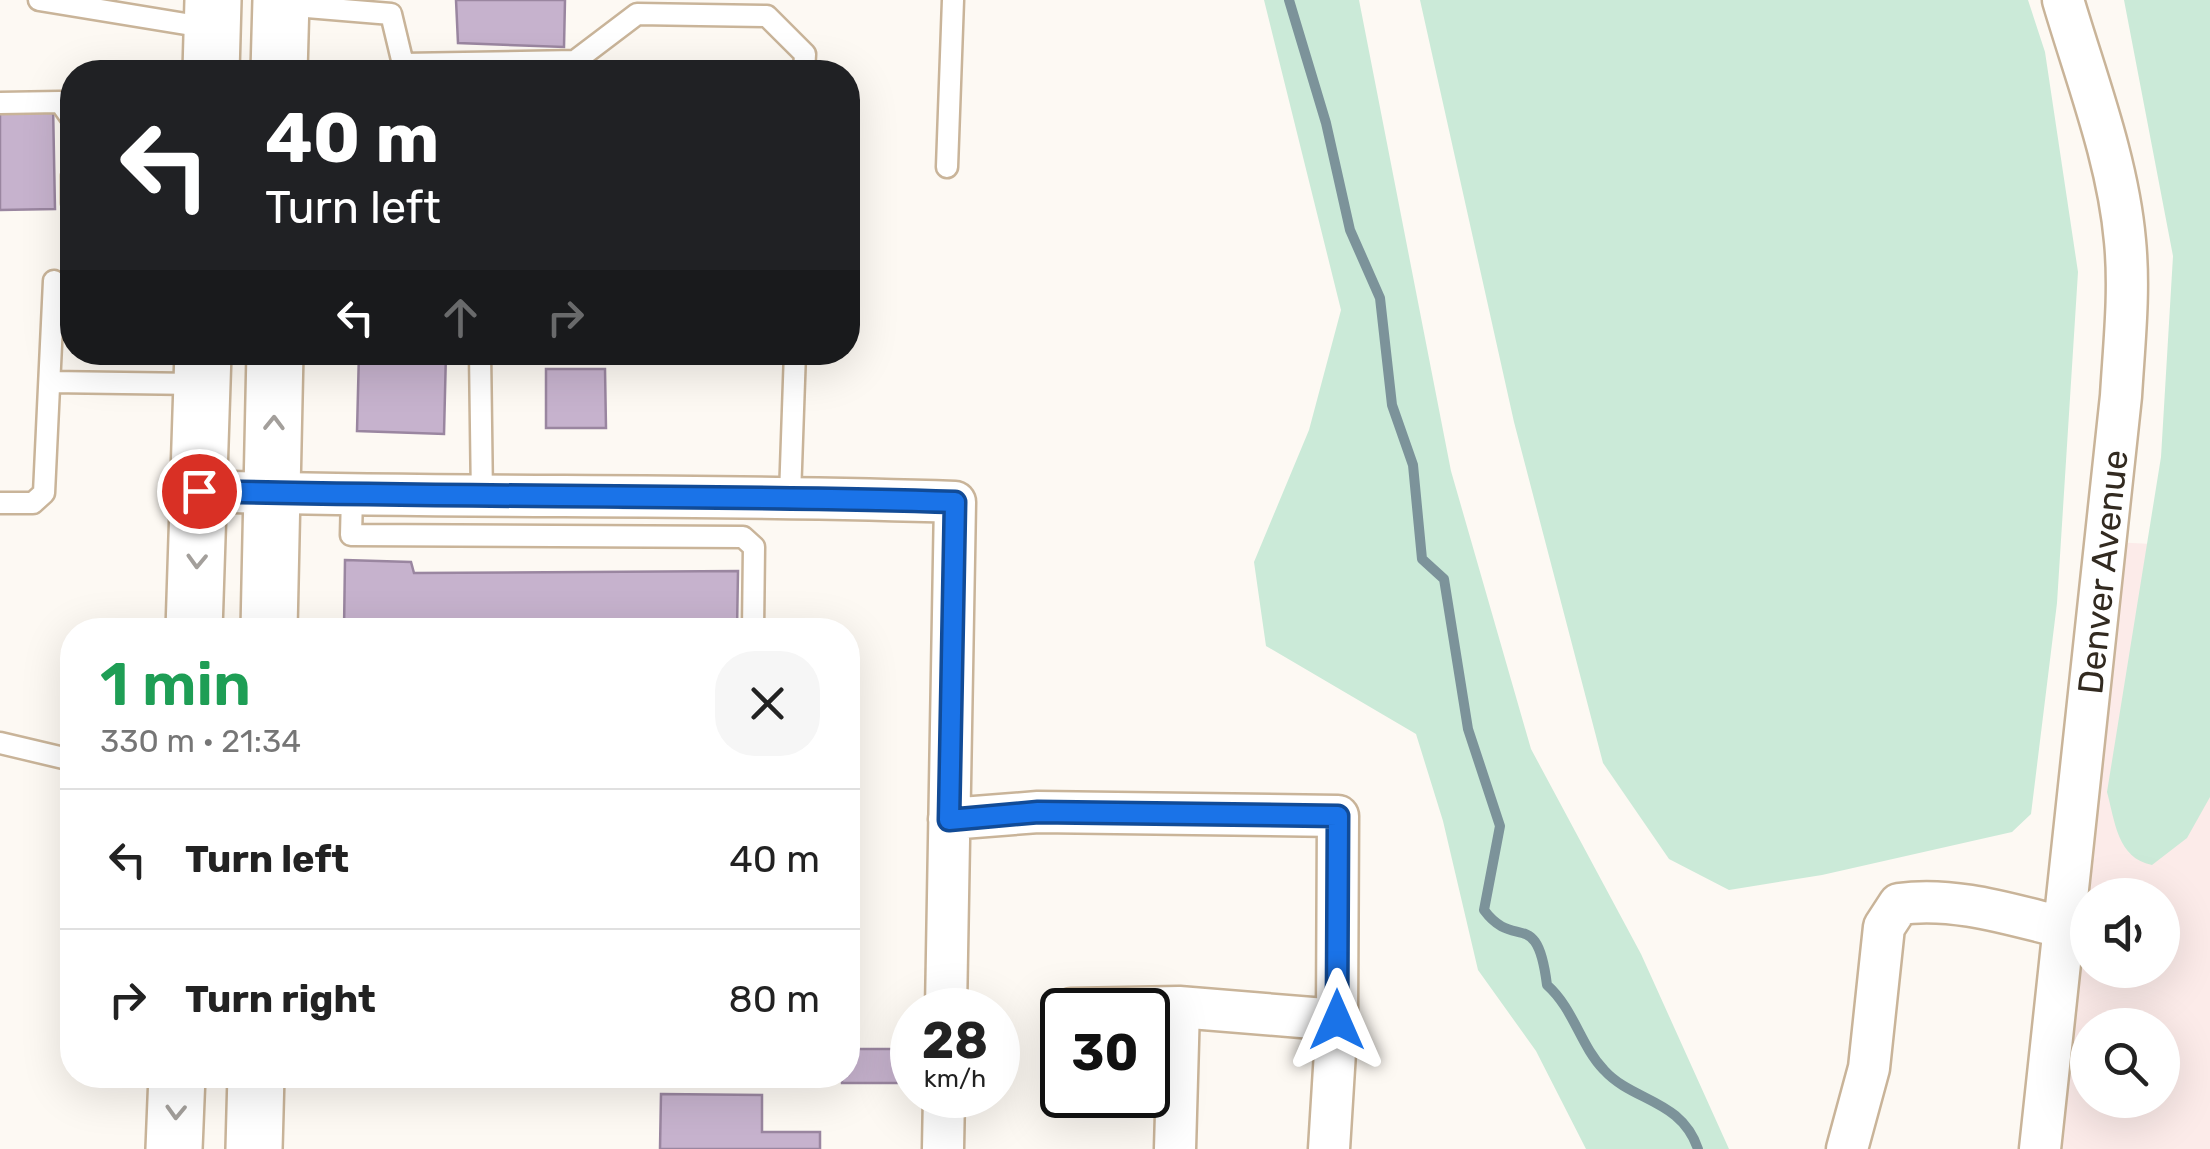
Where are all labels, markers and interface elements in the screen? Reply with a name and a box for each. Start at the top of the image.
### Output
text: 40 m [265,97,439,180]
icon: left [100,100,230,230]
text: Turn left [265,181,441,234]
icon: left [328,290,383,345]
icon: ahead [433,290,488,345]
icon: right [538,290,593,345]
one-way arrow [263,415,285,430]
street label: Denver Avenue [2069,448,2137,696]
pin [157,449,242,534]
icon: arrive [172,464,227,519]
one-way arrow [186,553,207,569]
text: 1 min [100,649,251,720]
button: close [715,651,820,756]
text: 330 m · 21:34 [100,722,301,760]
icon: left [100,832,155,887]
text: Turn left [185,836,349,882]
text: 40 m [729,836,820,882]
map controls [2070,878,2180,1118]
button: sound [2070,878,2180,988]
position arrow [1285,968,1389,1072]
icon: right [100,972,155,1027]
text: Turn right [185,976,376,1022]
text: 80 m [729,976,820,1022]
speed limit sign: 30 [1040,988,1170,1118]
button: search [2070,1008,2180,1118]
text: 28 [922,1011,988,1071]
text: km/h [924,1064,986,1093]
one-way arrow [165,1105,186,1120]

